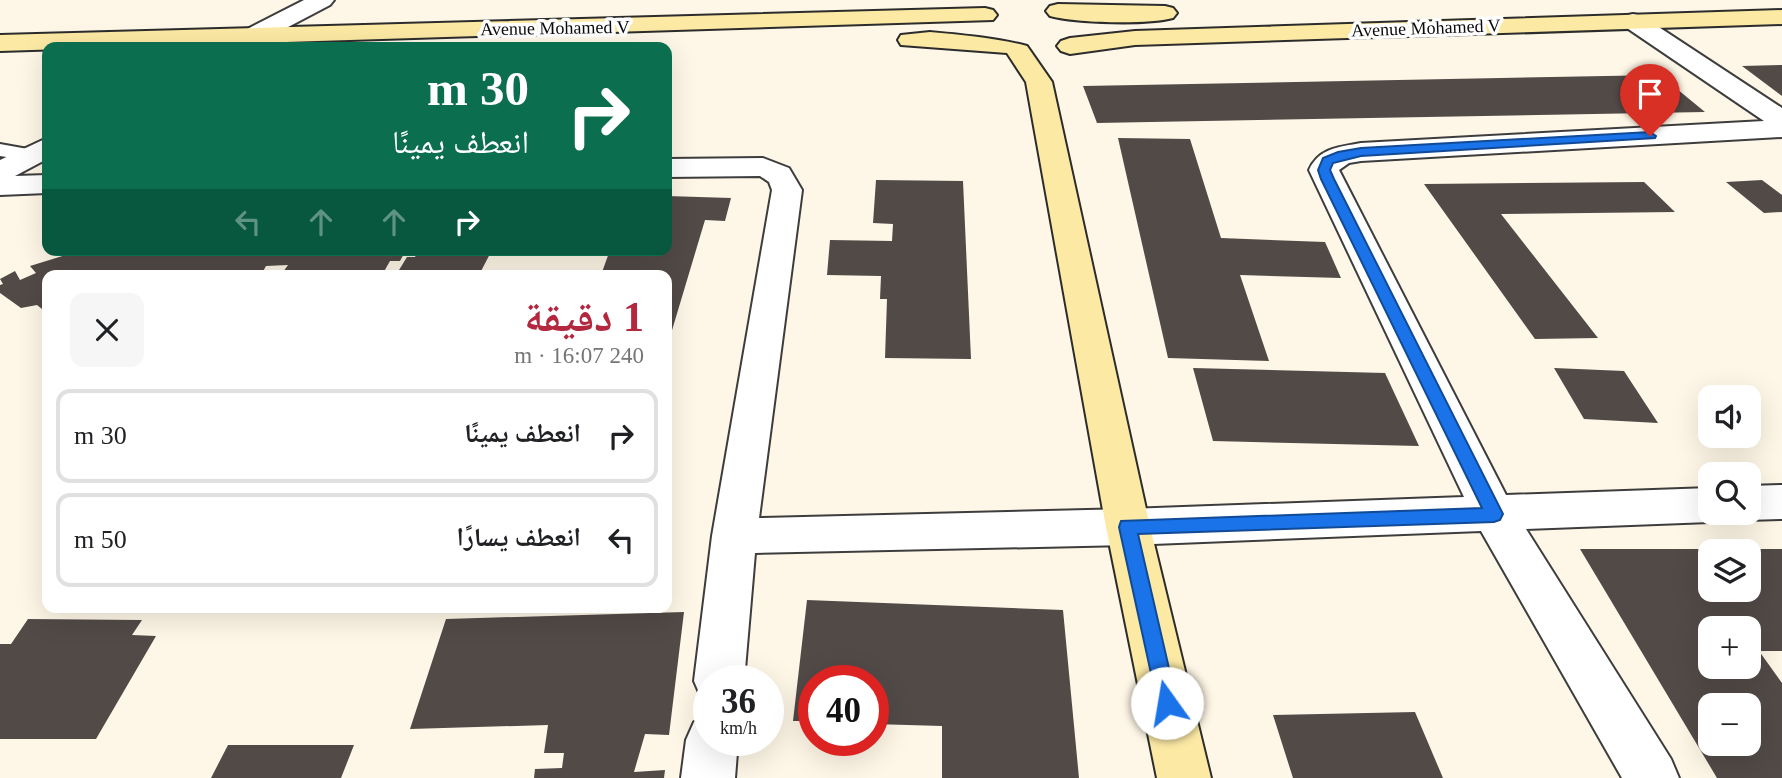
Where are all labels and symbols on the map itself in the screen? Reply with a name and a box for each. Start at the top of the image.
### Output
street label: Avenue Mohamed V [1351,15,1501,41]
street label: Avenue Mohamed V [480,17,630,39]
pin [1620,64,1680,136]
speed limit sign: 40 [798,665,889,756]
position arrow [1130,666,1204,740]

